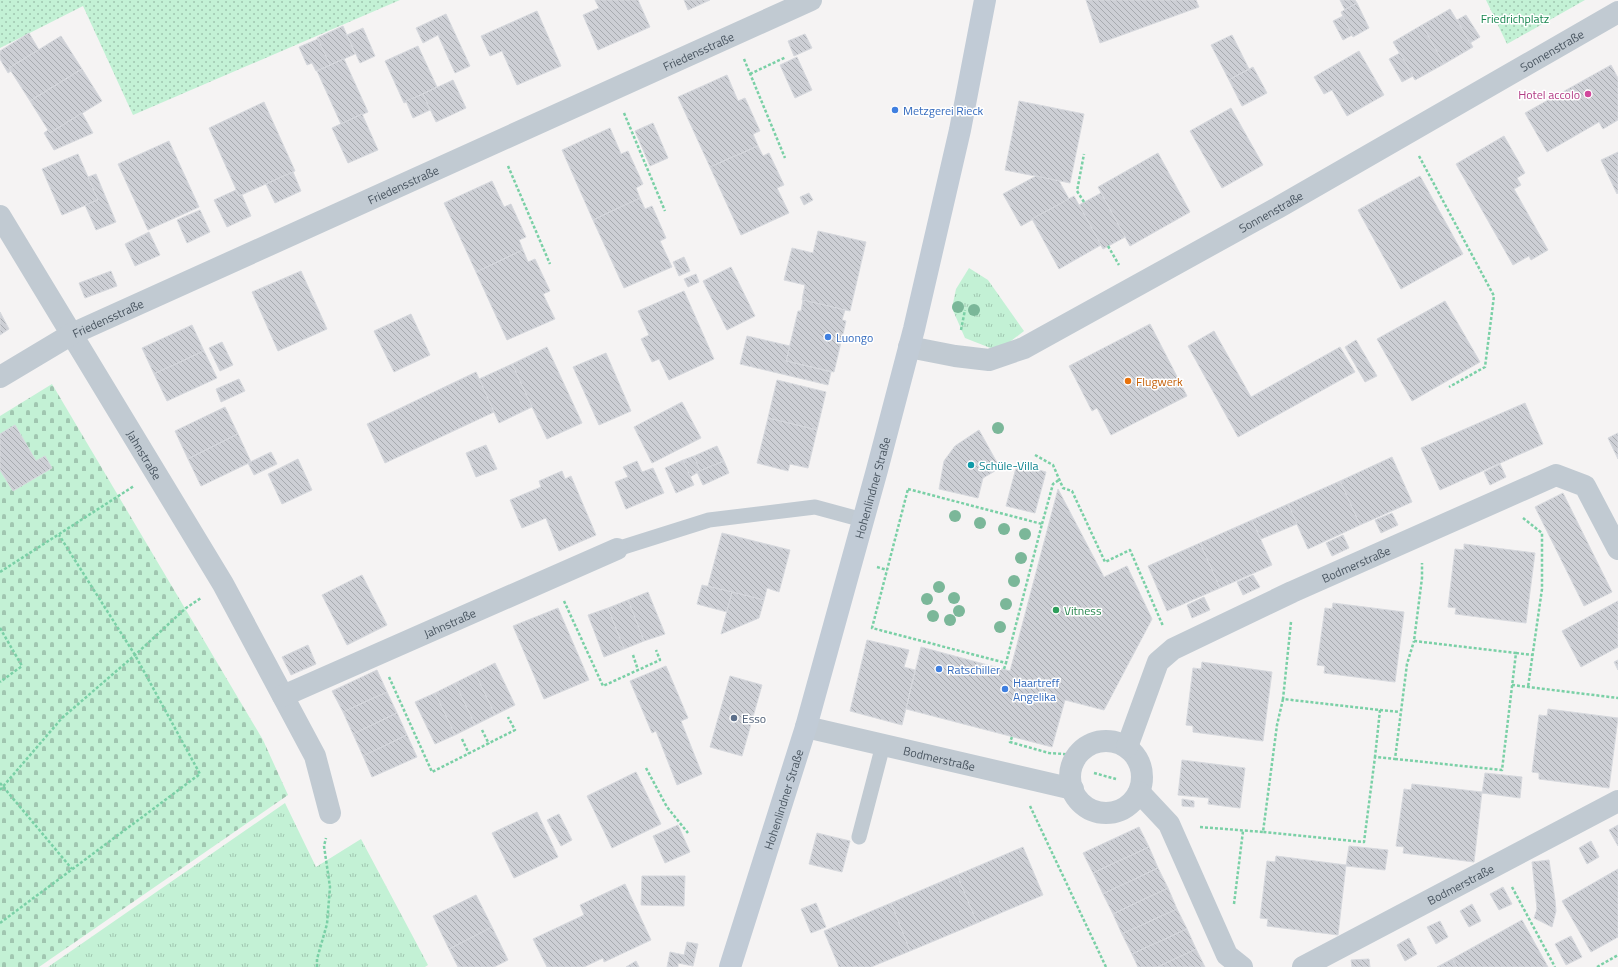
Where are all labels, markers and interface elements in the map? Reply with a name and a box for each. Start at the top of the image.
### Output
park label: Friedrichplatz [1481,9,1549,28]
street label: Sonnenstraße [1516,24,1587,76]
street label: Friedensstraße [659,27,737,75]
place label: Hotel accolo [1518,85,1580,104]
marker: Hotel accolo [1583,89,1593,99]
place label: Metzgerei Rieck [903,101,984,120]
marker: Metzgerei Rieck [890,105,900,115]
street label: Friedensstraße [364,160,442,209]
street label: Sonnenstraße [1235,186,1306,237]
street label: Friedensstraße [69,294,146,342]
place label: Luongo [836,328,873,347]
marker: Luongo [823,332,833,342]
place label: Flugwerk [1136,372,1183,391]
marker: Flugwerk [1123,376,1133,386]
street label: Jahnstraße [122,426,167,483]
street label: Hohenlindner Straße [849,435,895,541]
place label: Schüle-Villa [979,456,1038,475]
marker: Schüle-Villa [966,460,976,470]
street label: Bodmerstraße [1318,540,1393,587]
place label: Vitness [1064,601,1102,620]
street label: Jahnstraße [420,603,479,643]
marker: Vitness [1051,605,1061,615]
place label: Ratschiller [947,660,1000,679]
marker: Ratschiller [934,664,944,674]
place label: Haartreff Angelika [1013,673,1060,706]
marker: Haartreff Angelika [1000,684,1010,694]
place label: Esso [742,709,766,728]
marker: Esso [729,713,739,723]
street label: Bodmerstraße [902,740,977,776]
street label: Hohenlindner Straße [758,746,808,852]
street label: Bodmerstraße [1424,859,1497,910]

